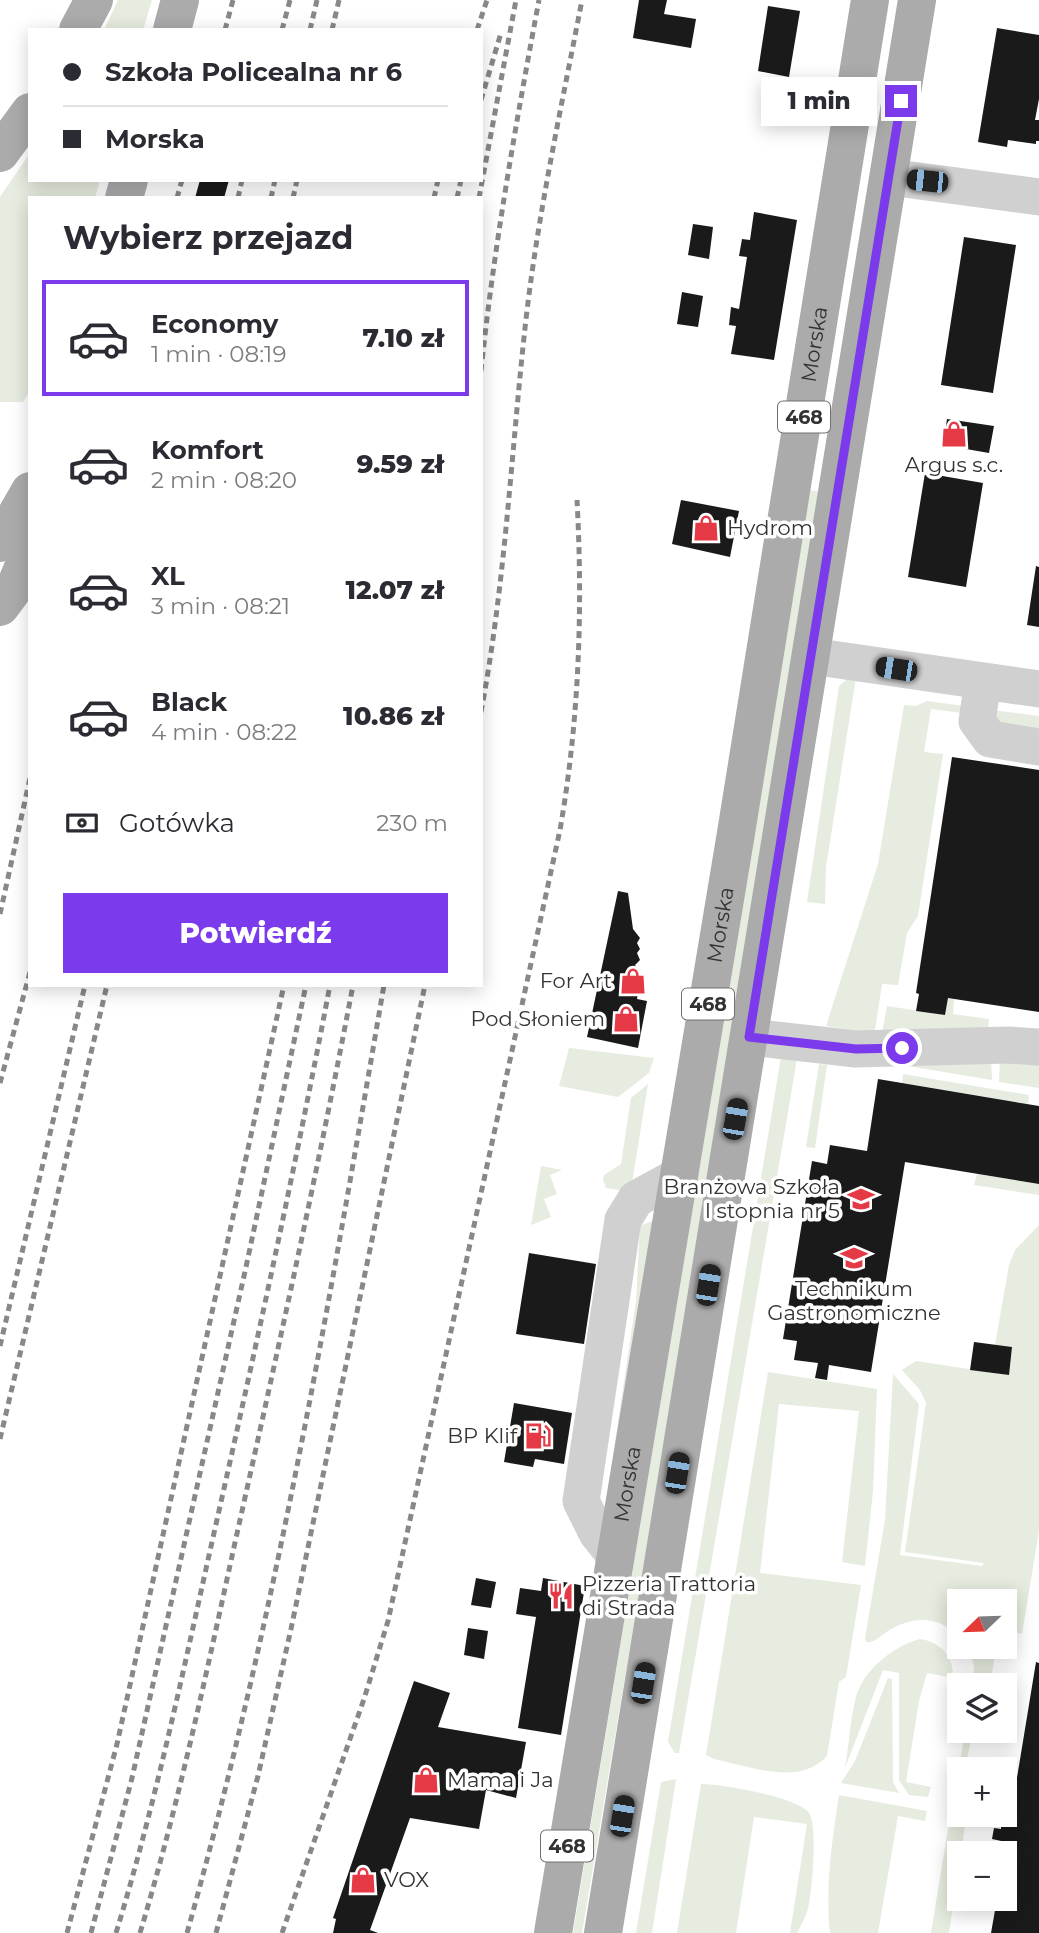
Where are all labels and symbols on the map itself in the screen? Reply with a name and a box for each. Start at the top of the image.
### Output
callout: 1 min [761,76,876,126]
route end [885,85,917,117]
car [906,168,949,194]
street label: Morska [796,305,833,384]
road number: 468 [778,402,830,432]
shop icon: Argus s.c. [939,419,969,449]
place label: Argus s.c. [905,452,1003,477]
shop icon: Hydrom [691,513,721,543]
place label: Hydrom [727,515,813,540]
car [874,655,919,683]
street label: Morska [702,885,739,965]
shop icon: For Art [618,966,648,996]
place label: For Art [540,968,612,993]
road number: 468 [682,988,734,1020]
shop icon: Pod Słoniem [611,1004,641,1034]
place label: Pod Słoniem [471,1006,605,1031]
route start [886,1032,918,1064]
car [722,1096,749,1142]
place label: Branżowa Szkoła I stopnia nr 5 [664,1174,840,1223]
school or university icon: Branżowa Szkoła I stopnia nr 5 [846,1184,876,1214]
school or university icon: Technikum Gastronomiczne [839,1243,869,1273]
car [695,1263,722,1307]
place label: Technikum Gastronomiczne [767,1276,941,1325]
fuel station icon: BP Klif [523,1421,553,1451]
place label: BP Klif [447,1423,518,1448]
street label: Morska [609,1444,646,1524]
car [664,1451,691,1495]
place label: Pizzeria Trattoria di Strada [582,1571,756,1620]
restaurant icon: Pizzeria Trattoria di Strada [546,1581,576,1611]
north arrow [947,1589,1017,1659]
car [630,1661,657,1705]
shop icon: Mama i Ja [411,1765,441,1795]
place label: Mama i Ja [447,1767,554,1792]
car [609,1794,636,1838]
road number: 468 [541,1830,593,1862]
shop icon: VOX [348,1865,378,1895]
place label: VOX [384,1867,429,1892]

